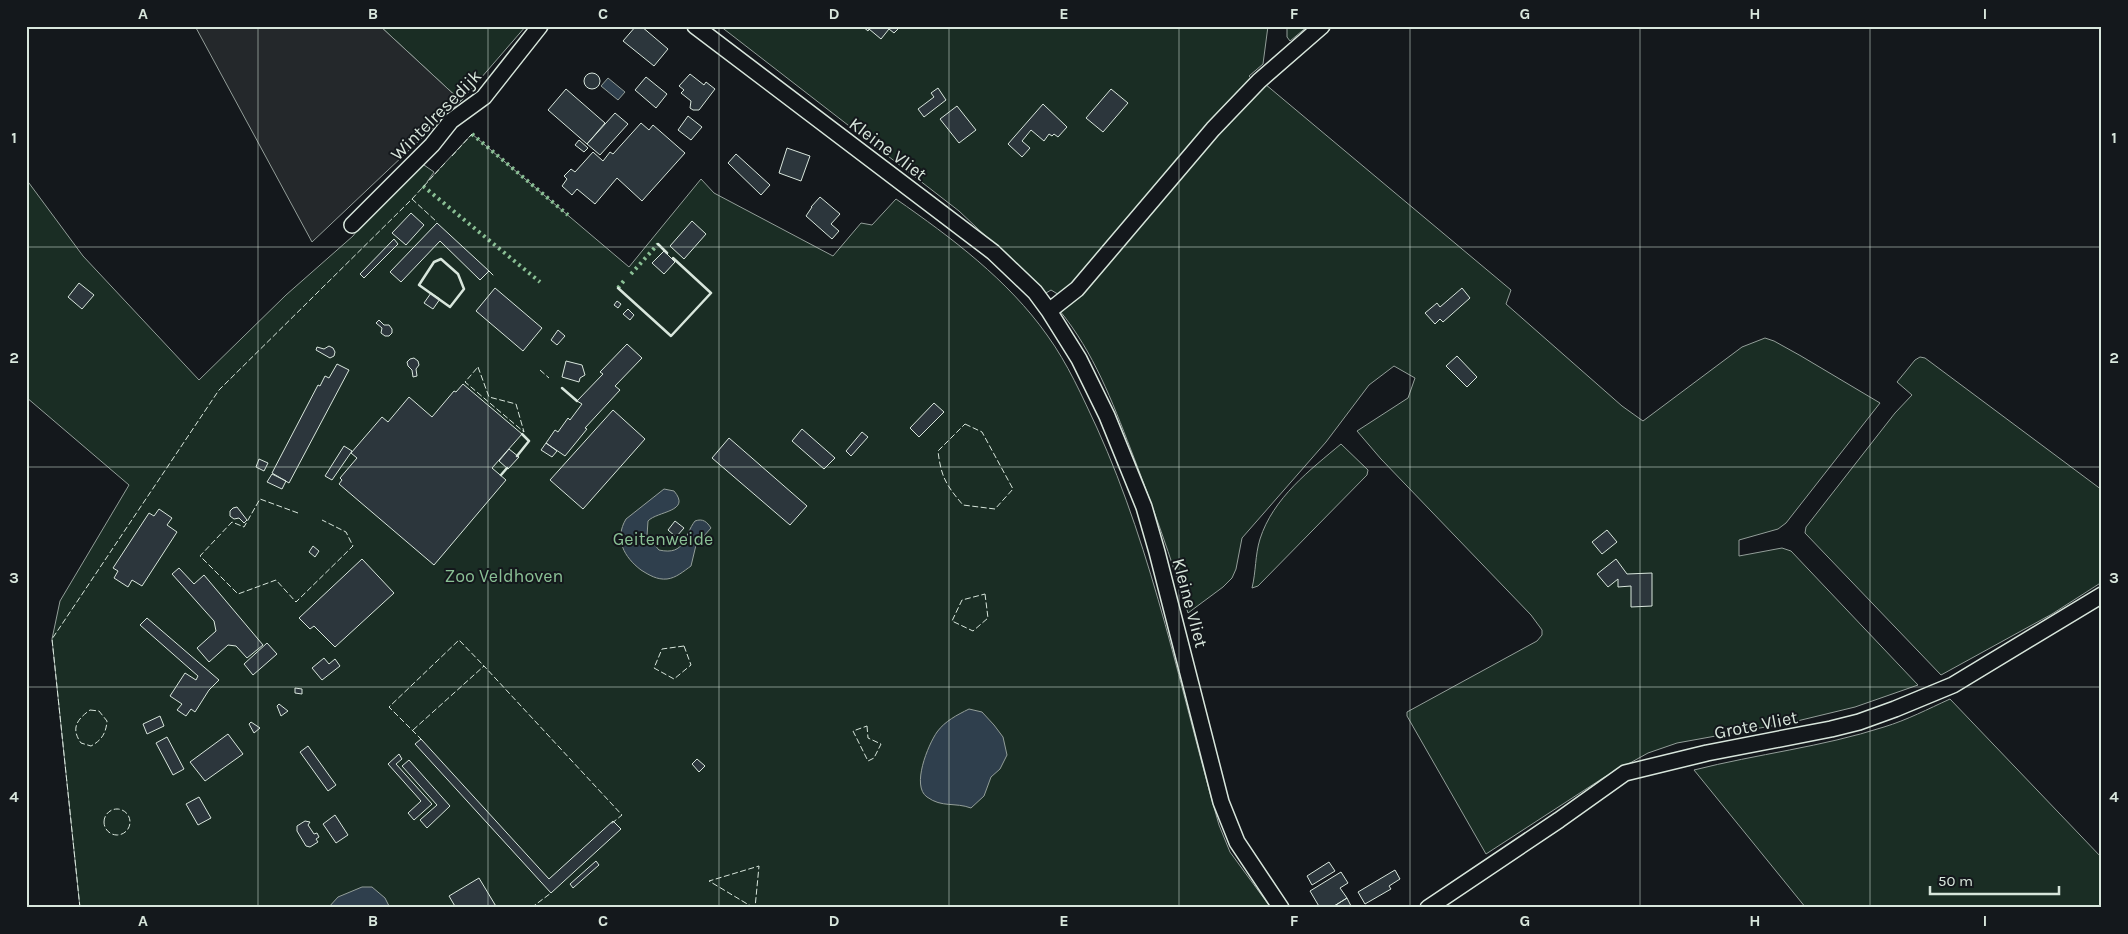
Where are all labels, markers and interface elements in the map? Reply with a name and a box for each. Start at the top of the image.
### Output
text: A [138,4,148,23]
text: B [368,4,378,23]
text: C [598,4,608,23]
text: D [829,4,840,23]
text: E [1059,4,1069,23]
text: F [1290,4,1299,23]
text: G [1520,4,1530,23]
text: H [1749,4,1761,23]
text: I [1983,4,1987,23]
street label: Wintelresedijk [386,65,486,165]
street label: Kleine Vliet [845,113,931,185]
text: 1 [11,128,17,147]
text: 1 [2111,128,2117,147]
text: 2 [9,348,19,367]
text: 2 [2109,348,2119,367]
park label: Geitenweide [613,528,713,550]
street label: Kleine Vliet [1168,556,1213,650]
park label: Zoo Veldhoven [445,565,563,587]
text: 3 [9,568,19,587]
text: 3 [2109,568,2119,587]
street label: Grote Vliet [1712,706,1800,744]
text: 4 [9,787,19,806]
text: 4 [2109,787,2119,806]
scale bar [1930,864,2059,896]
text: 50 m [1938,872,1973,890]
text: A [138,911,148,930]
text: B [368,911,378,930]
text: C [598,911,608,930]
text: D [829,911,840,930]
text: E [1059,911,1069,930]
text: F [1290,911,1299,930]
text: G [1520,911,1530,930]
text: H [1749,911,1761,930]
text: I [1983,911,1987,930]

